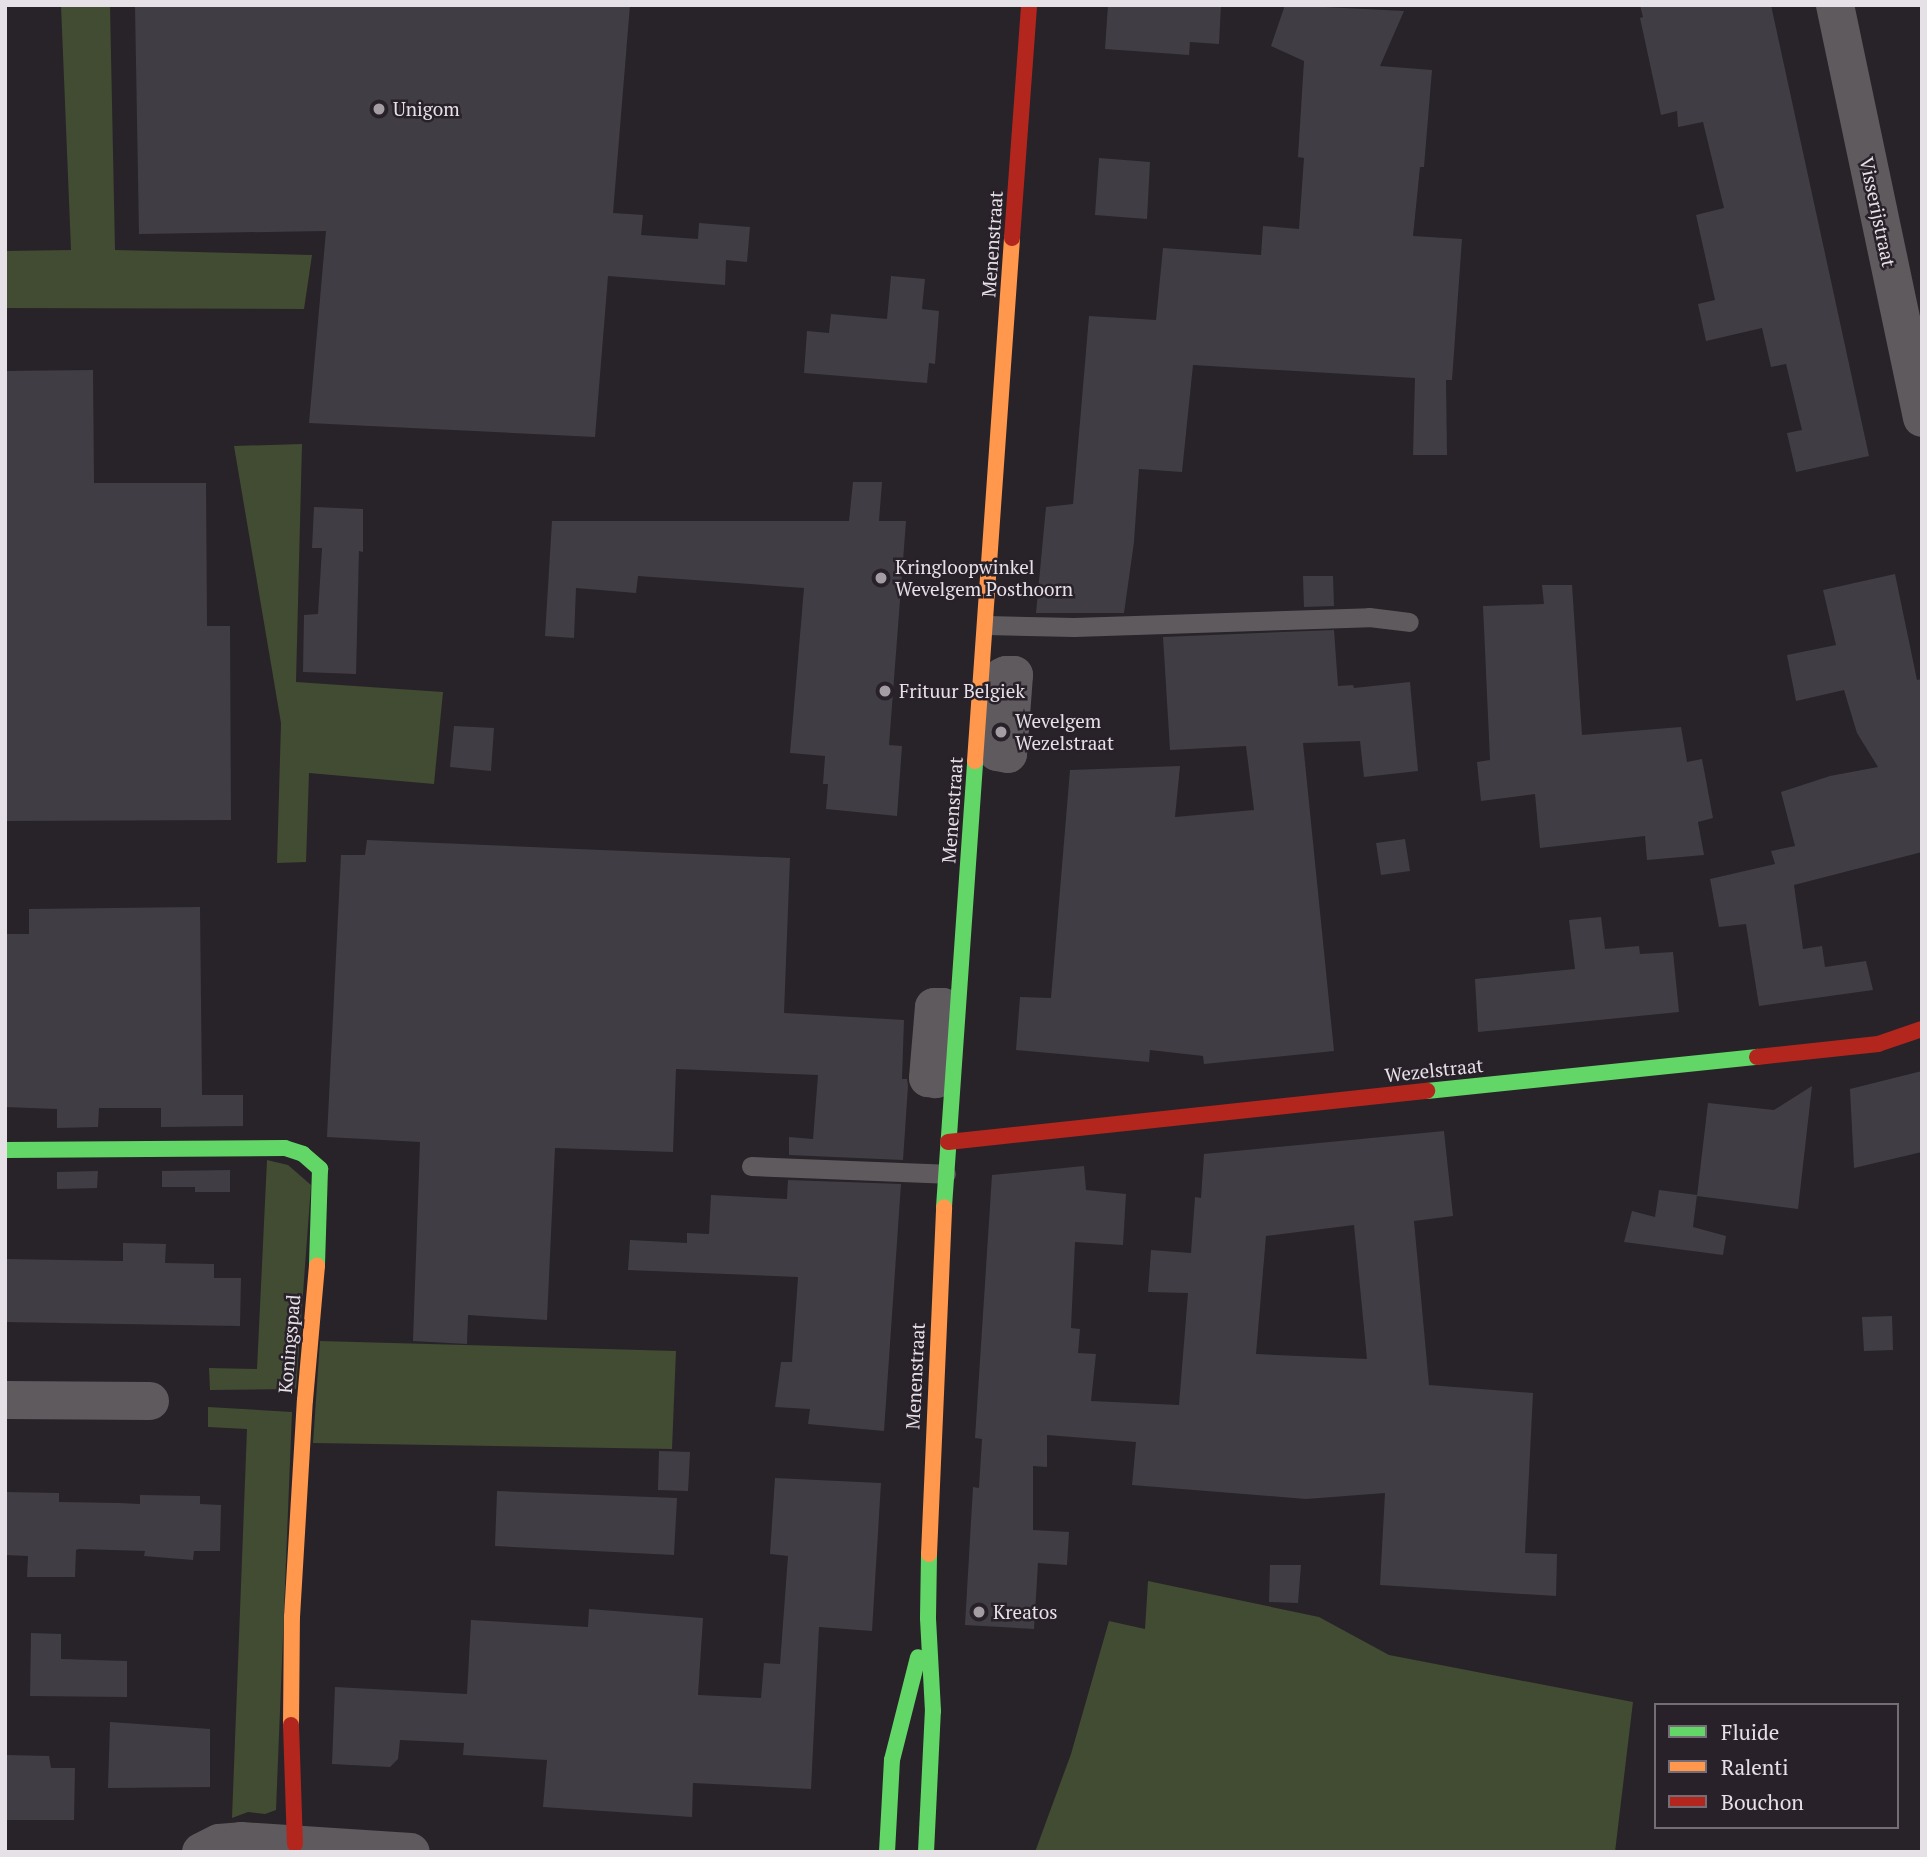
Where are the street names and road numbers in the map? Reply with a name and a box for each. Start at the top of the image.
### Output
street label: Visserijstraat [1855,155,1901,269]
street label: Menenstraat [977,190,1007,298]
street label: Menenstraat [937,756,967,864]
street label: Wezelstraat [1384,1053,1484,1087]
street label: Koningspad [273,1294,305,1394]
street label: Menenstraat [901,1322,929,1430]

